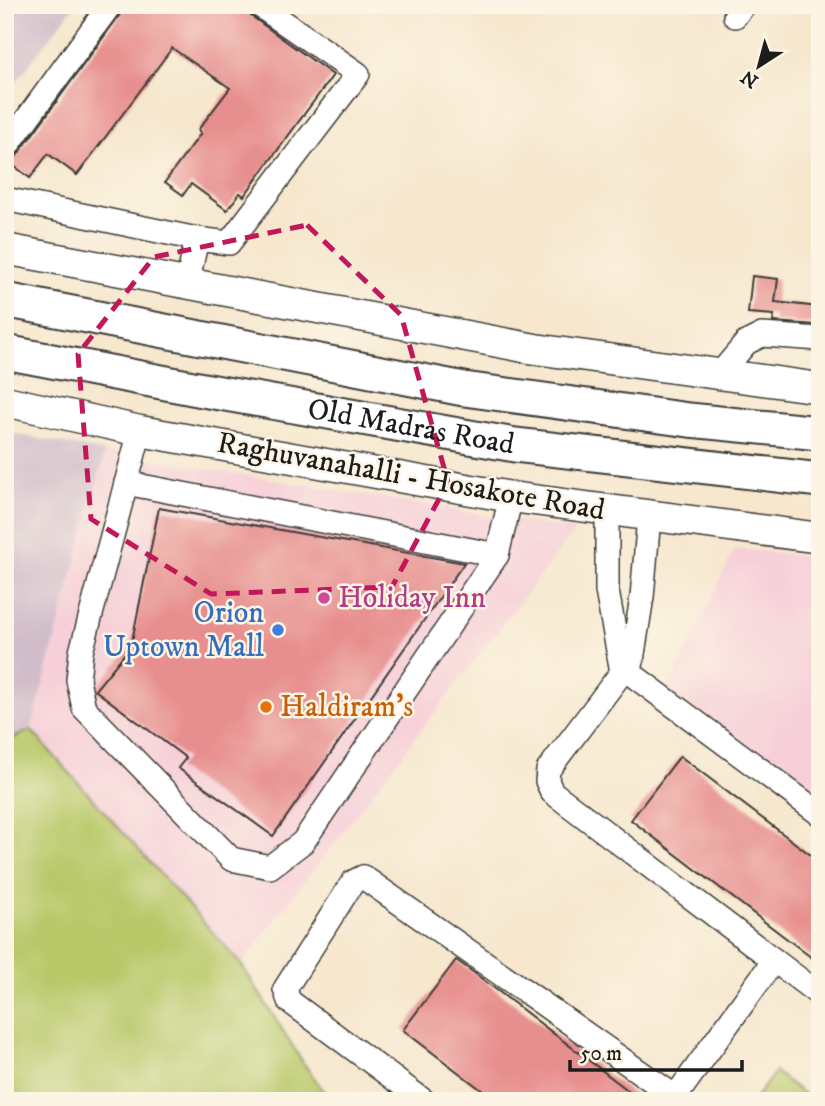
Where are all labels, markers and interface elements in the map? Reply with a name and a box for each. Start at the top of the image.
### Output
north arrow [724,32,794,102]
text: N [736,64,763,92]
street label: Old Madras Road [305,390,517,463]
street label: Raghuvanahalli - Hosakote Road [214,425,608,529]
place label: Holiday Inn [338,580,486,617]
marker: Holiday Inn [316,590,332,606]
place label: Orion Uptown Mall [103,595,264,666]
marker: Orion Uptown Mall [270,622,286,638]
place label: Haldiram's [280,689,413,726]
marker: Haldiram's [258,699,274,715]
scale bar [570,1029,741,1073]
text: 50 m [580,1041,622,1067]

